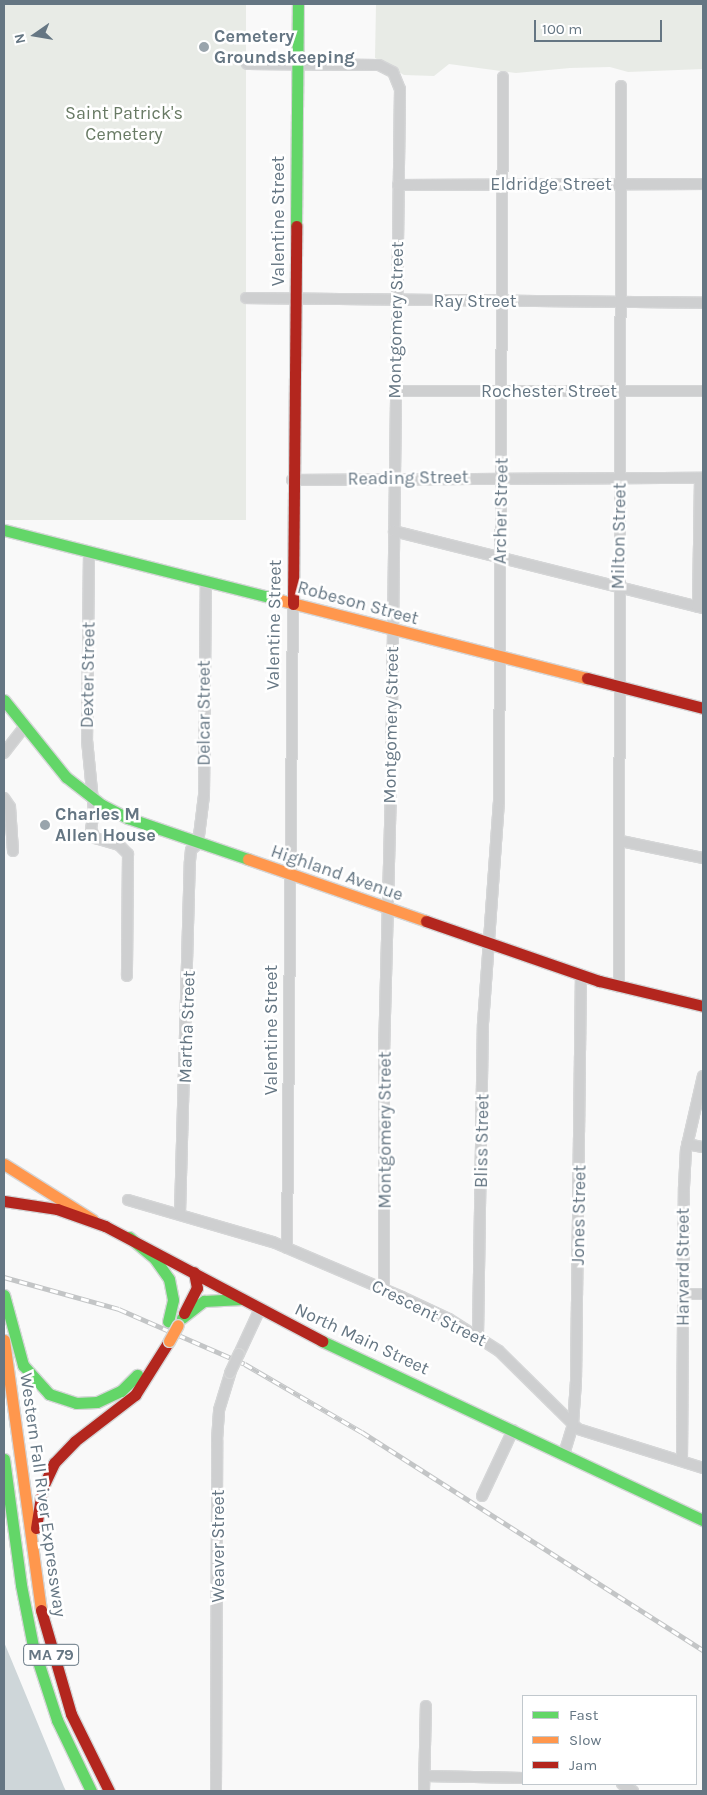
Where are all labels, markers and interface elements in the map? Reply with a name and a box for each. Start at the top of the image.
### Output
north arrow [10,10,60,60]
scale bar [537,10,664,42]
text: 100 m [542,20,582,38]
place label: Cemetery Groundskeeping [214,26,355,68]
text: N [10,32,29,45]
marker: Cemetery Groundskeeping [198,41,210,53]
park label: Saint Patrick's Cemetery [65,103,183,146]
street label: Valentine Street [267,156,289,286]
street label: Eldridge Street [490,173,612,195]
street label: Montgomery Street [384,241,408,399]
street label: Ray Street [434,290,516,312]
street label: Rochester Street [481,380,617,402]
street label: Archer Street [489,458,513,564]
street label: Reading Street [347,466,469,490]
street label: Milton Street [607,482,631,590]
street label: Valentine Street [262,560,286,690]
street label: Robeson Street [295,576,421,630]
street label: Dexter Street [76,622,100,728]
street label: Montgomery Street [379,646,403,804]
street label: Delcar Street [193,660,215,766]
place label: Charles M Allen House [55,804,156,846]
marker: Charles M Allen House [39,819,51,831]
street label: Highland Avenue [268,840,406,906]
street label: Valentine Street [260,965,282,1095]
street label: Martha Street [174,970,200,1084]
street label: Montgomery Street [374,1051,396,1209]
street label: Bliss Street [470,1094,494,1188]
street label: Jones Street [567,1165,591,1265]
street label: Harvard Street [672,1208,694,1326]
street label: Crescent Street [368,1275,490,1351]
street label: North Main Street [291,1298,433,1380]
street label: Western Fall River Expressway [15,1371,71,1619]
street label: Weaver Street [207,1489,229,1603]
road number: MA 79 [22,1642,80,1668]
legend [522,1695,697,1785]
text: Fast [569,1706,598,1724]
text: Slow [569,1731,601,1749]
text: Jam [569,1756,597,1774]

